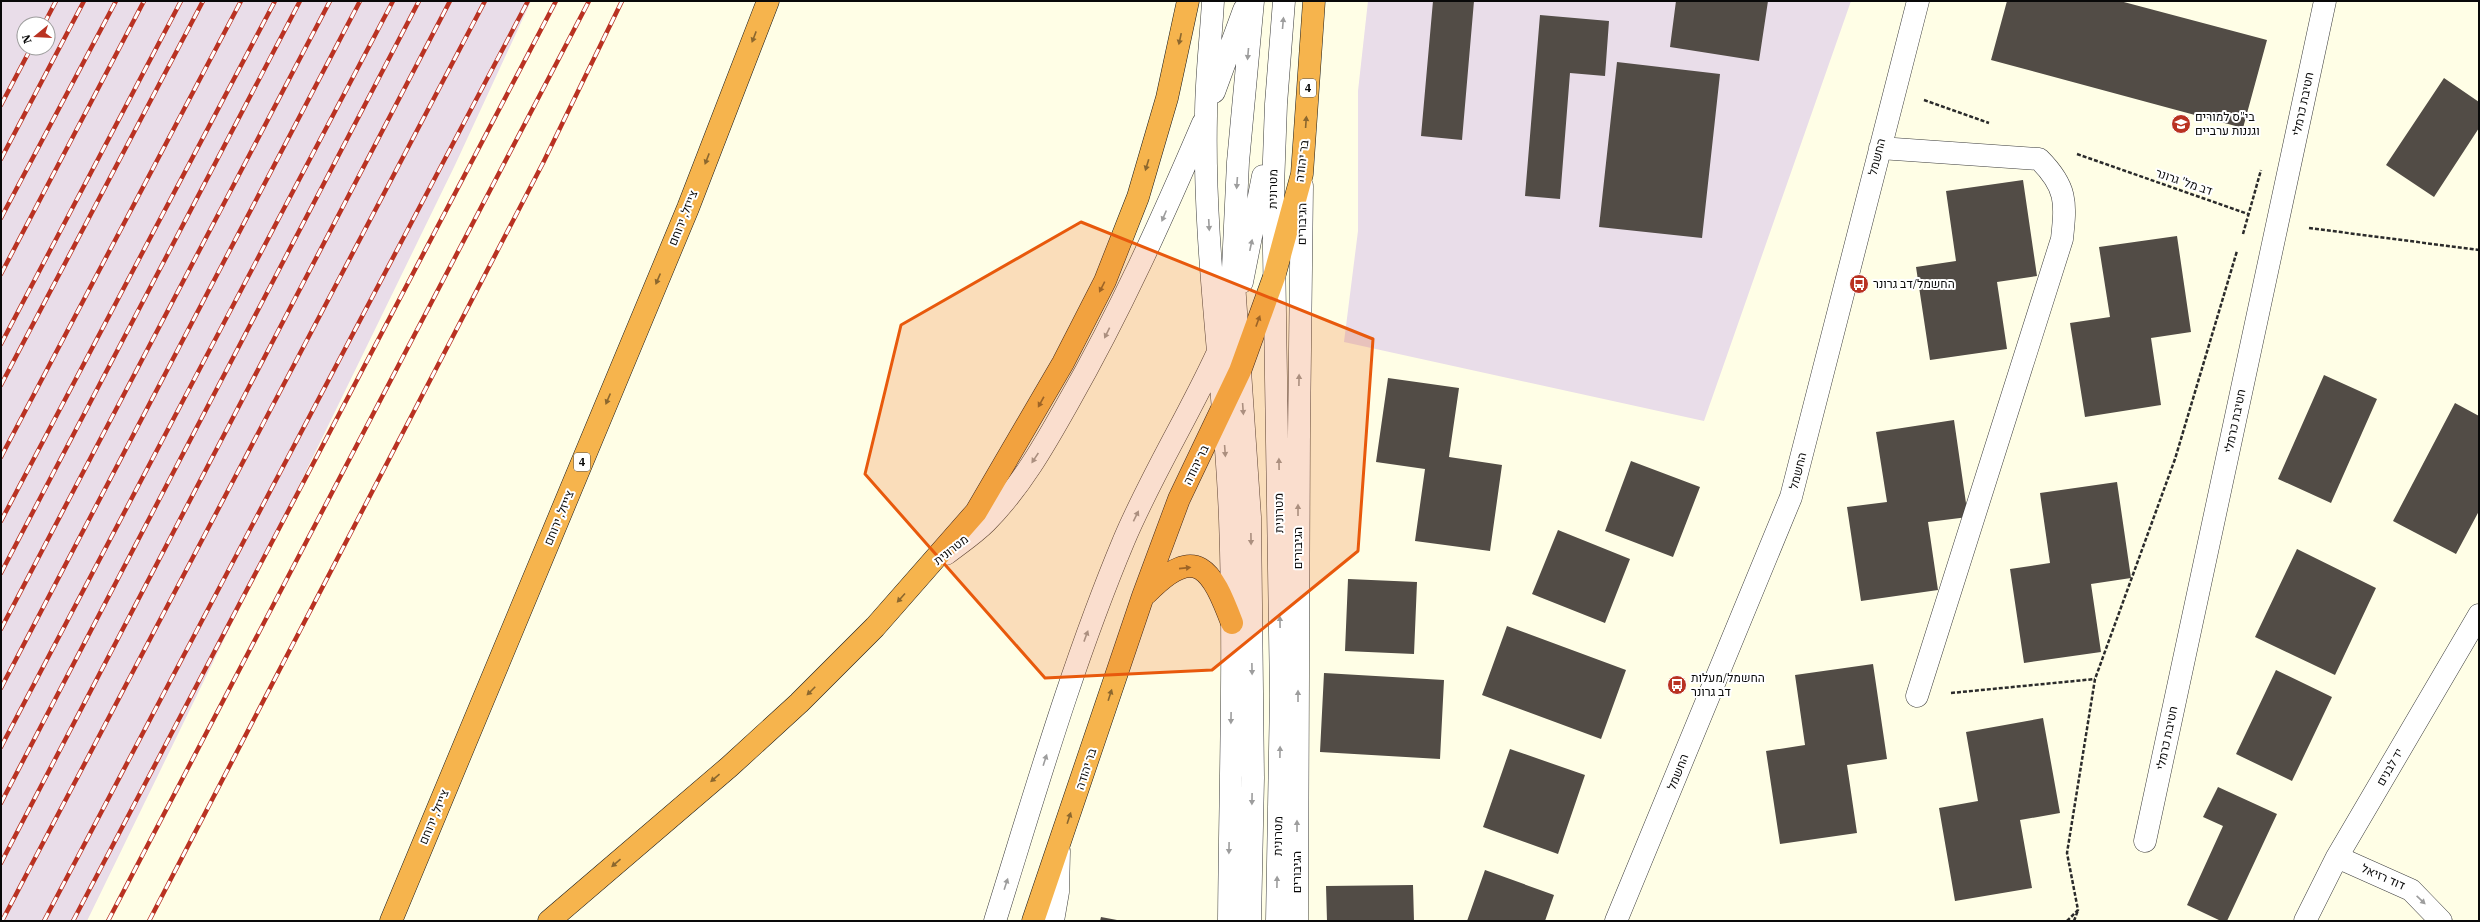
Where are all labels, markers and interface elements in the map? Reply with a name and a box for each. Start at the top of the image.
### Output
north arrow [16,16,56,56]
one-way arrow [1279,17,1286,29]
one-way arrow [750,32,756,44]
text: N [18,33,34,45]
one-way arrow [1176,33,1182,45]
one-way arrow [1244,48,1251,60]
street label: חטיבת כרמלי [2288,71,2317,137]
road number: 4 [1300,79,1316,97]
place label: בי"ס למורים וגננות ערביים [2195,109,2260,138]
school or university icon: בי"ס למורים וגננות ערביים [2170,113,2192,135]
one-way arrow [1302,116,1309,128]
street label: החשמל [1865,137,1888,177]
street label: בר יהודה [1291,138,1312,183]
one-way arrow [703,153,709,165]
one-way arrow [1144,159,1150,171]
street label: דב מל' גרונר [2154,165,2215,198]
street label: מטרונית [1265,169,1280,209]
one-way arrow [1234,177,1241,189]
street label: צייזל, ירוחם [665,188,701,248]
street label: הגיבורים [1294,203,1309,245]
one-way arrow [1160,211,1166,223]
one-way arrow [1206,219,1213,231]
one-way arrow [1248,239,1254,251]
bus stop icon: החשמל/דב גרונר [1848,273,1870,295]
one-way arrow [655,274,661,285]
place label: החשמל/דב גרונר [1873,276,1955,291]
one-way arrow [1099,281,1105,293]
one-way arrow [1256,314,1262,326]
one-way arrow [1104,328,1110,339]
one-way arrow [1296,373,1302,386]
street label: חטיבת כרמלי [2220,388,2249,454]
one-way arrow [605,394,611,405]
one-way arrow [1038,396,1045,407]
one-way arrow [1240,403,1247,415]
street label: בר יהודה [1179,442,1212,487]
one-way arrow [1221,445,1228,458]
street label: החשמל [1786,451,1809,491]
road number: 4 [574,453,590,471]
one-way arrow [1031,453,1039,463]
one-way arrow [1275,458,1282,470]
street label: צייזל, ירוחם [540,488,577,548]
street label: מטרונית [1271,493,1286,533]
one-way arrow [1295,503,1301,516]
one-way arrow [1133,511,1139,522]
street label: הגיבורים [1290,527,1305,569]
street label: מטרונית [930,531,971,568]
one-way arrow [1247,533,1254,545]
one-way arrow [1179,564,1191,571]
one-way arrow [897,592,906,603]
one-way arrow [1277,615,1283,628]
one-way arrow [1084,630,1090,642]
one-way arrow [1249,663,1255,676]
place label: החשמל/מעלות דב גרונר [1691,670,1765,699]
bus stop icon: החשמל/מעלות דב גרונר [1666,674,1688,696]
one-way arrow [806,686,816,696]
one-way arrow [1108,688,1114,700]
one-way arrow [1295,689,1301,702]
street label: חטיבת כרמלי [2152,705,2181,771]
one-way arrow [1228,712,1234,725]
one-way arrow [1277,745,1283,758]
street label: יד לבנים [2373,745,2406,788]
street label: בר יהודה [1072,746,1099,791]
street label: החשמל [1664,752,1692,792]
one-way arrow [1043,754,1049,766]
one-way arrow [710,774,720,783]
street label: צייזל, ירוחם [415,787,452,847]
one-way arrow [1249,793,1255,806]
one-way arrow [1067,812,1073,824]
street label: מטרונית [1270,816,1285,856]
one-way arrow [1294,819,1300,832]
one-way arrow [1226,842,1233,854]
street label: הגיבורים [1289,851,1304,893]
one-way arrow [612,858,621,867]
street label: דוד רזיאל [2359,860,2407,893]
one-way arrow [1274,876,1281,888]
one-way arrow [1003,877,1009,889]
one-way arrow [2416,895,2426,904]

